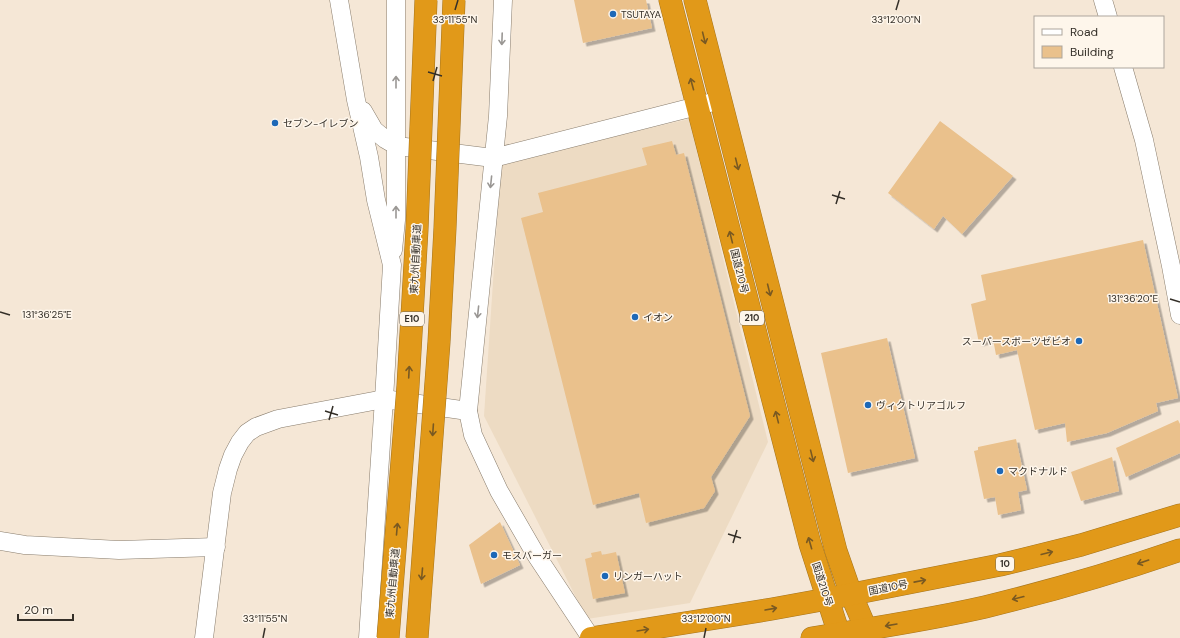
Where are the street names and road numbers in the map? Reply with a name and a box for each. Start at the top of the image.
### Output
street label: 東九州自動車道 [407,224,424,294]
street label: 国道210号 [728,247,751,295]
road number: 210 [740,311,764,325]
road number: E10 [400,312,424,326]
street label: 東九州自動車道 [383,548,402,618]
road number: 10 [996,557,1014,571]
street label: 国道210号 [809,560,836,608]
street label: 国道10号 [867,577,909,598]

